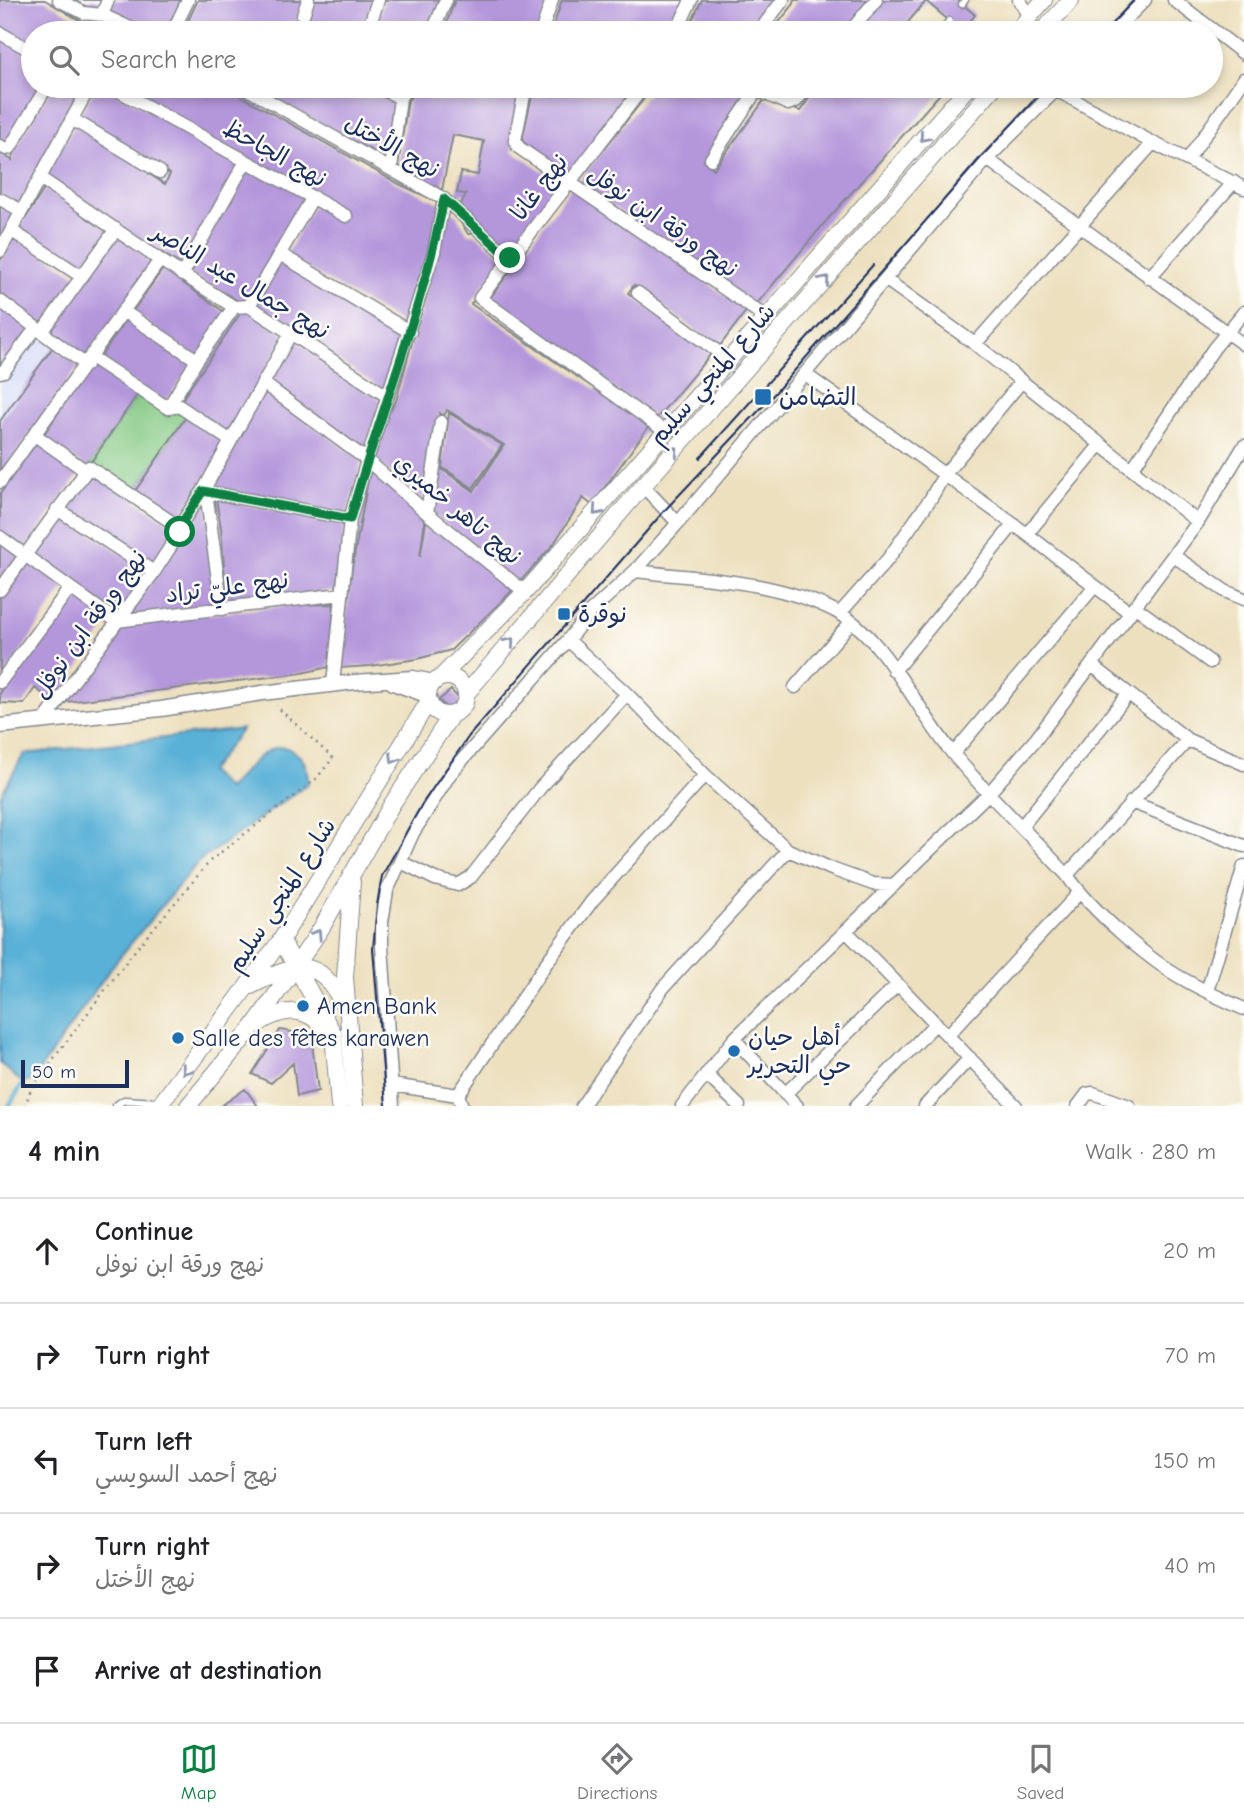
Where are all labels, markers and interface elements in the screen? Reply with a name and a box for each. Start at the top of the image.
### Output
search box [21,21,1223,98]
icon: search [45,41,83,79]
text: Search here [101,45,236,75]
street label: نهج الأختل [339,106,446,185]
street label: نهج الجاحظ [217,113,332,195]
one-way arrow [920,129,932,142]
street label: نهج غانا [504,148,575,227]
street label: نهج ورقة ابن نوفل [581,159,743,285]
street label: نهج جمال عبد الناصر [144,216,335,347]
route end [494,242,525,273]
one-way arrow [816,275,829,288]
street label: شارع المنجي سليم [643,298,786,455]
place label: التضامن [779,383,856,411]
marker: التضامن [753,387,773,407]
one-way arrow [666,446,678,459]
street label: نهج تاهر خميري [387,448,527,573]
one-way arrow [593,503,605,516]
route start [164,516,195,547]
street label: نهج ورقة ابن نوفل [26,544,154,705]
street label: نهج عليّ تراد [164,566,291,615]
place label: نوقرة [578,600,627,629]
marker: نوقرة [556,606,572,622]
one-way arrow [502,637,514,650]
one-way arrow [389,752,402,765]
street label: شارع المنجي سليم [221,813,347,981]
one-way arrow [309,928,322,941]
place label: Amen Bank [317,992,437,1020]
marker: Amen Bank [295,998,311,1014]
place label: أهل حيان حي التحرير [746,1022,851,1086]
place label: Salle des fêtes karawen [192,1024,430,1052]
marker: Salle des fêtes karawen [170,1030,186,1046]
marker: أهل حيان حي التحرير [726,1043,742,1059]
scale bar [21,1057,130,1089]
text: 50 m [32,1061,76,1083]
one-way arrow [181,1062,194,1075]
text: 4 min [28,1134,100,1169]
text: Walk · 280 m [1086,1138,1216,1165]
text: Continue [95,1217,193,1247]
icon: ahead [28,1232,66,1270]
text: 20 m [1163,1237,1216,1264]
text: نهج ورقة ابن نوفل [95,1251,264,1278]
icon: right [28,1337,66,1375]
text: Turn right [95,1341,209,1371]
text: 70 m [1164,1342,1216,1369]
text: Turn left [95,1427,192,1457]
icon: left [28,1442,66,1480]
text: 150 m [1154,1447,1216,1474]
text: نهج أحمد السويسي [95,1461,278,1488]
text: Turn right [95,1532,209,1562]
icon: right [28,1547,66,1585]
text: 40 m [1164,1552,1216,1579]
text: نهج الأختل [95,1566,195,1593]
icon: arrive [28,1652,66,1690]
text: Arrive at destination [95,1656,322,1686]
tab: Map [180,1740,218,1804]
tab: Directions [577,1740,657,1804]
tab: Saved [1017,1740,1064,1804]

